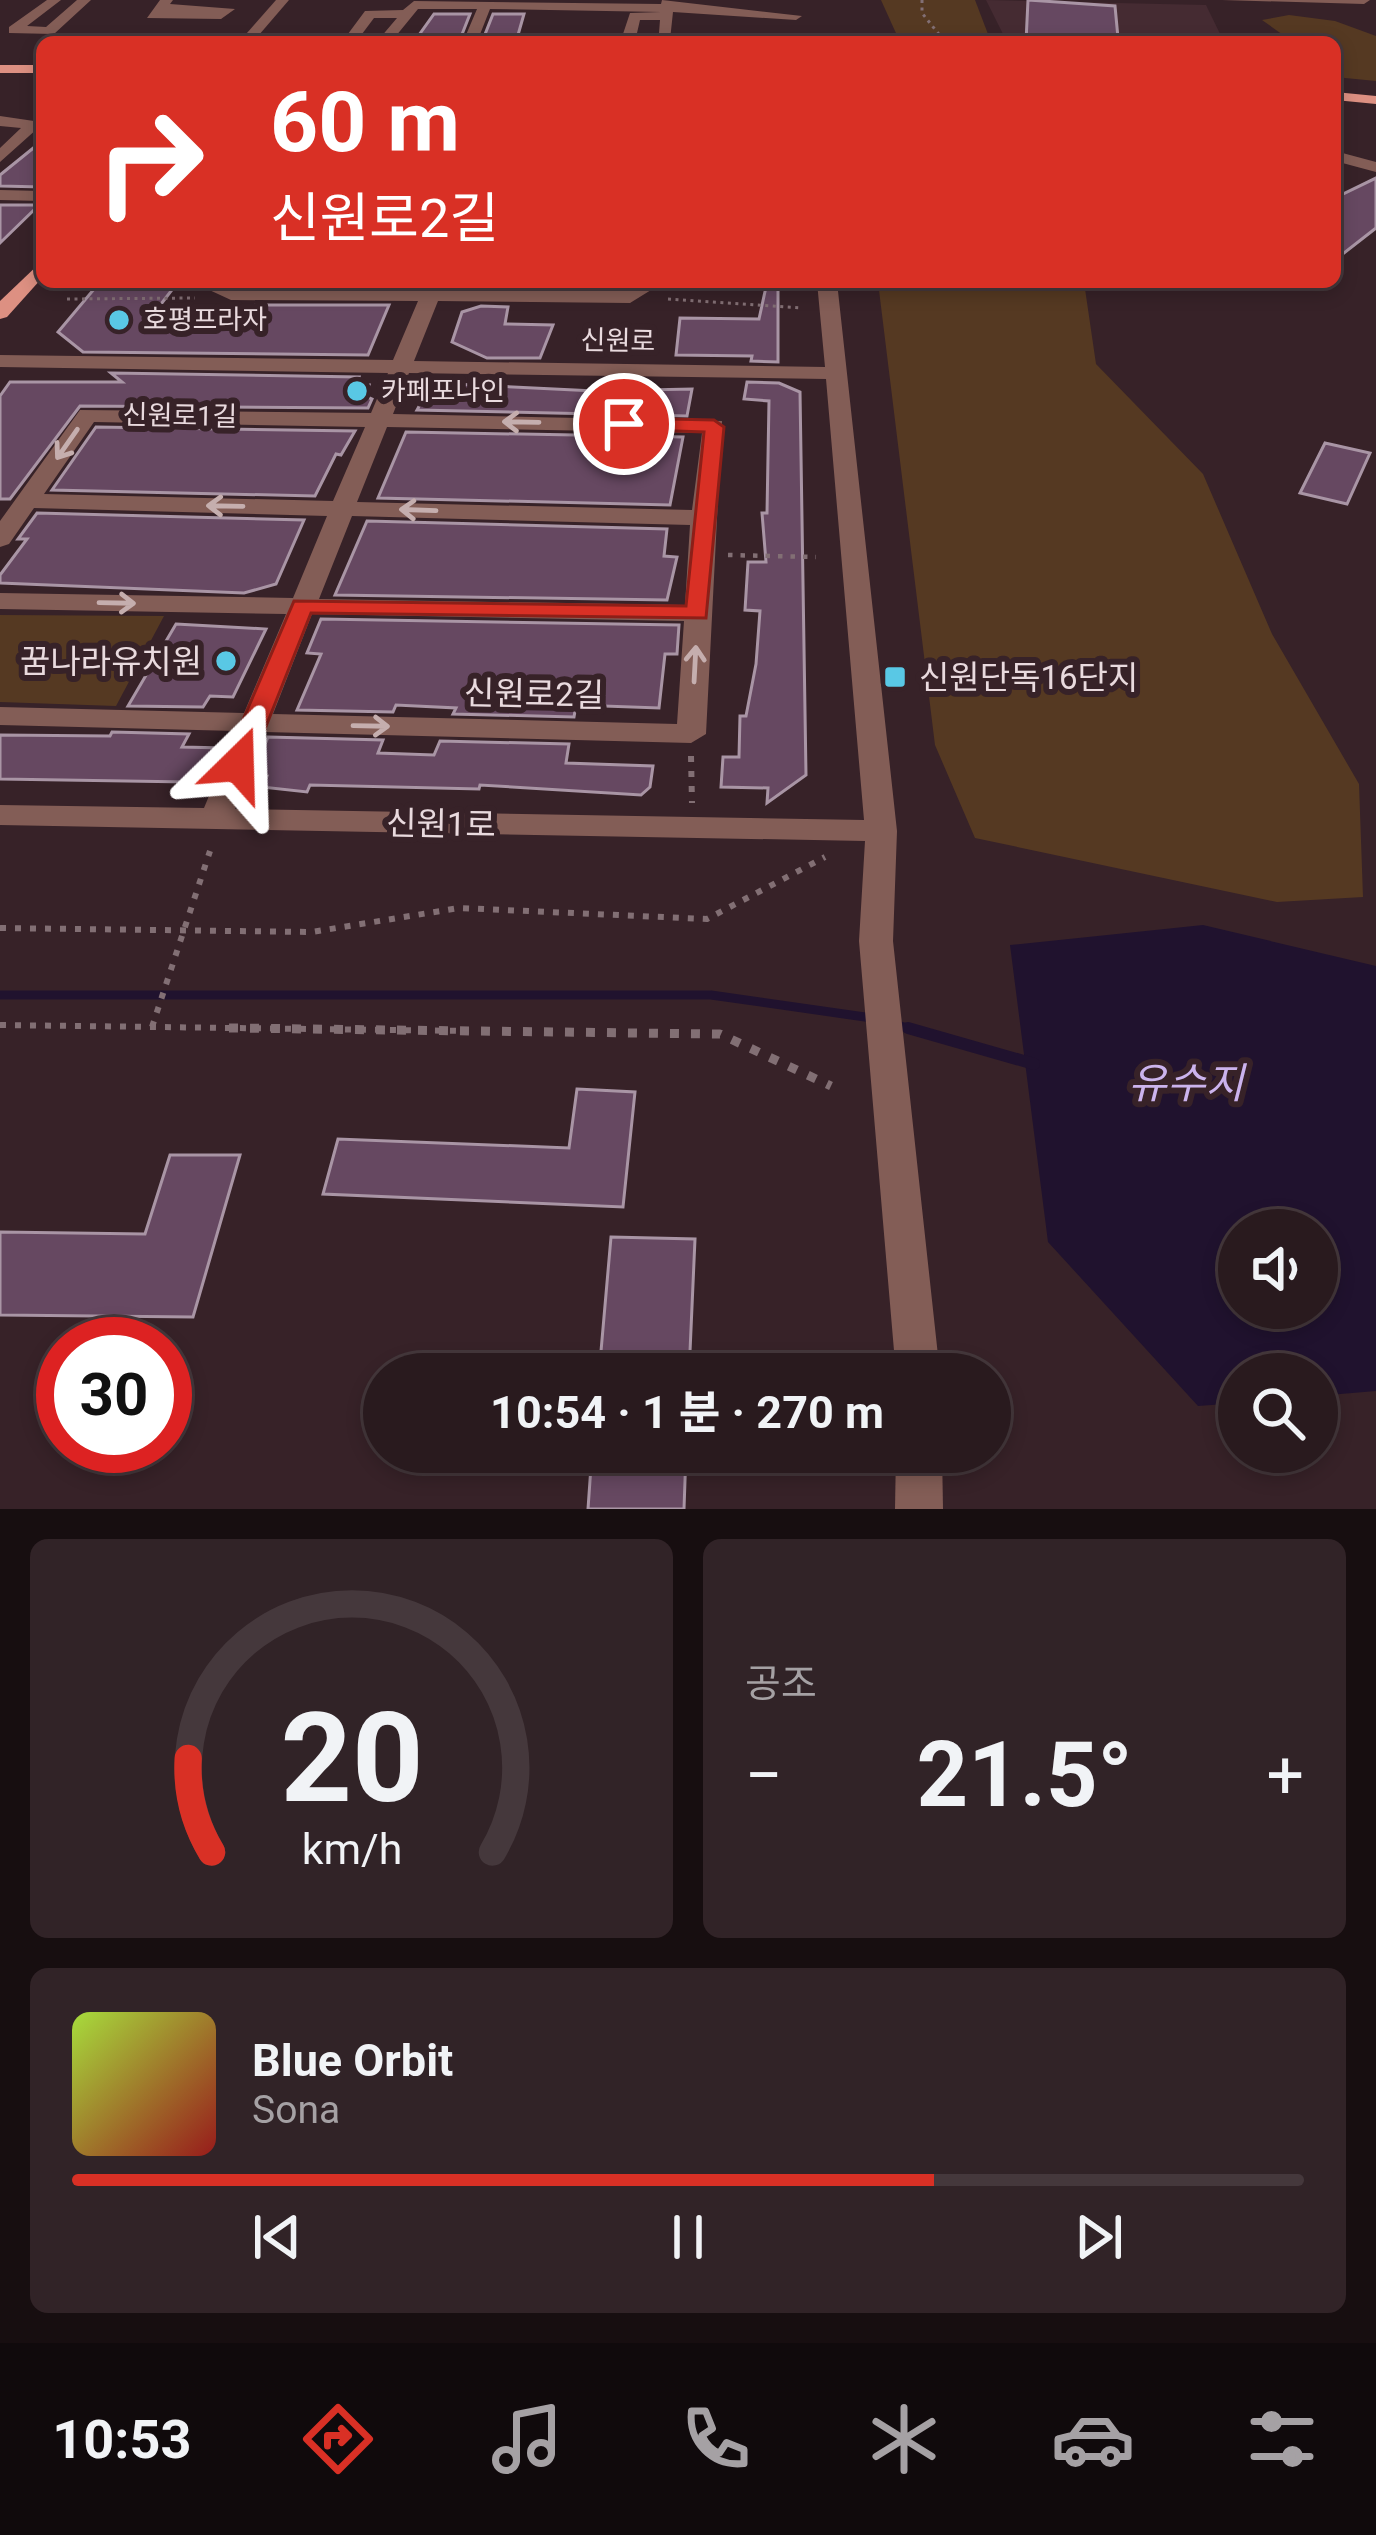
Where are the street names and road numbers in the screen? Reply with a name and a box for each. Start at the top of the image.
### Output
street label: 신원로 [580,324,656,358]
street label: 신원로1길 [122,399,238,433]
street label: 신원로2길 [464,673,604,715]
street label: 신원1로 [386,804,496,844]

